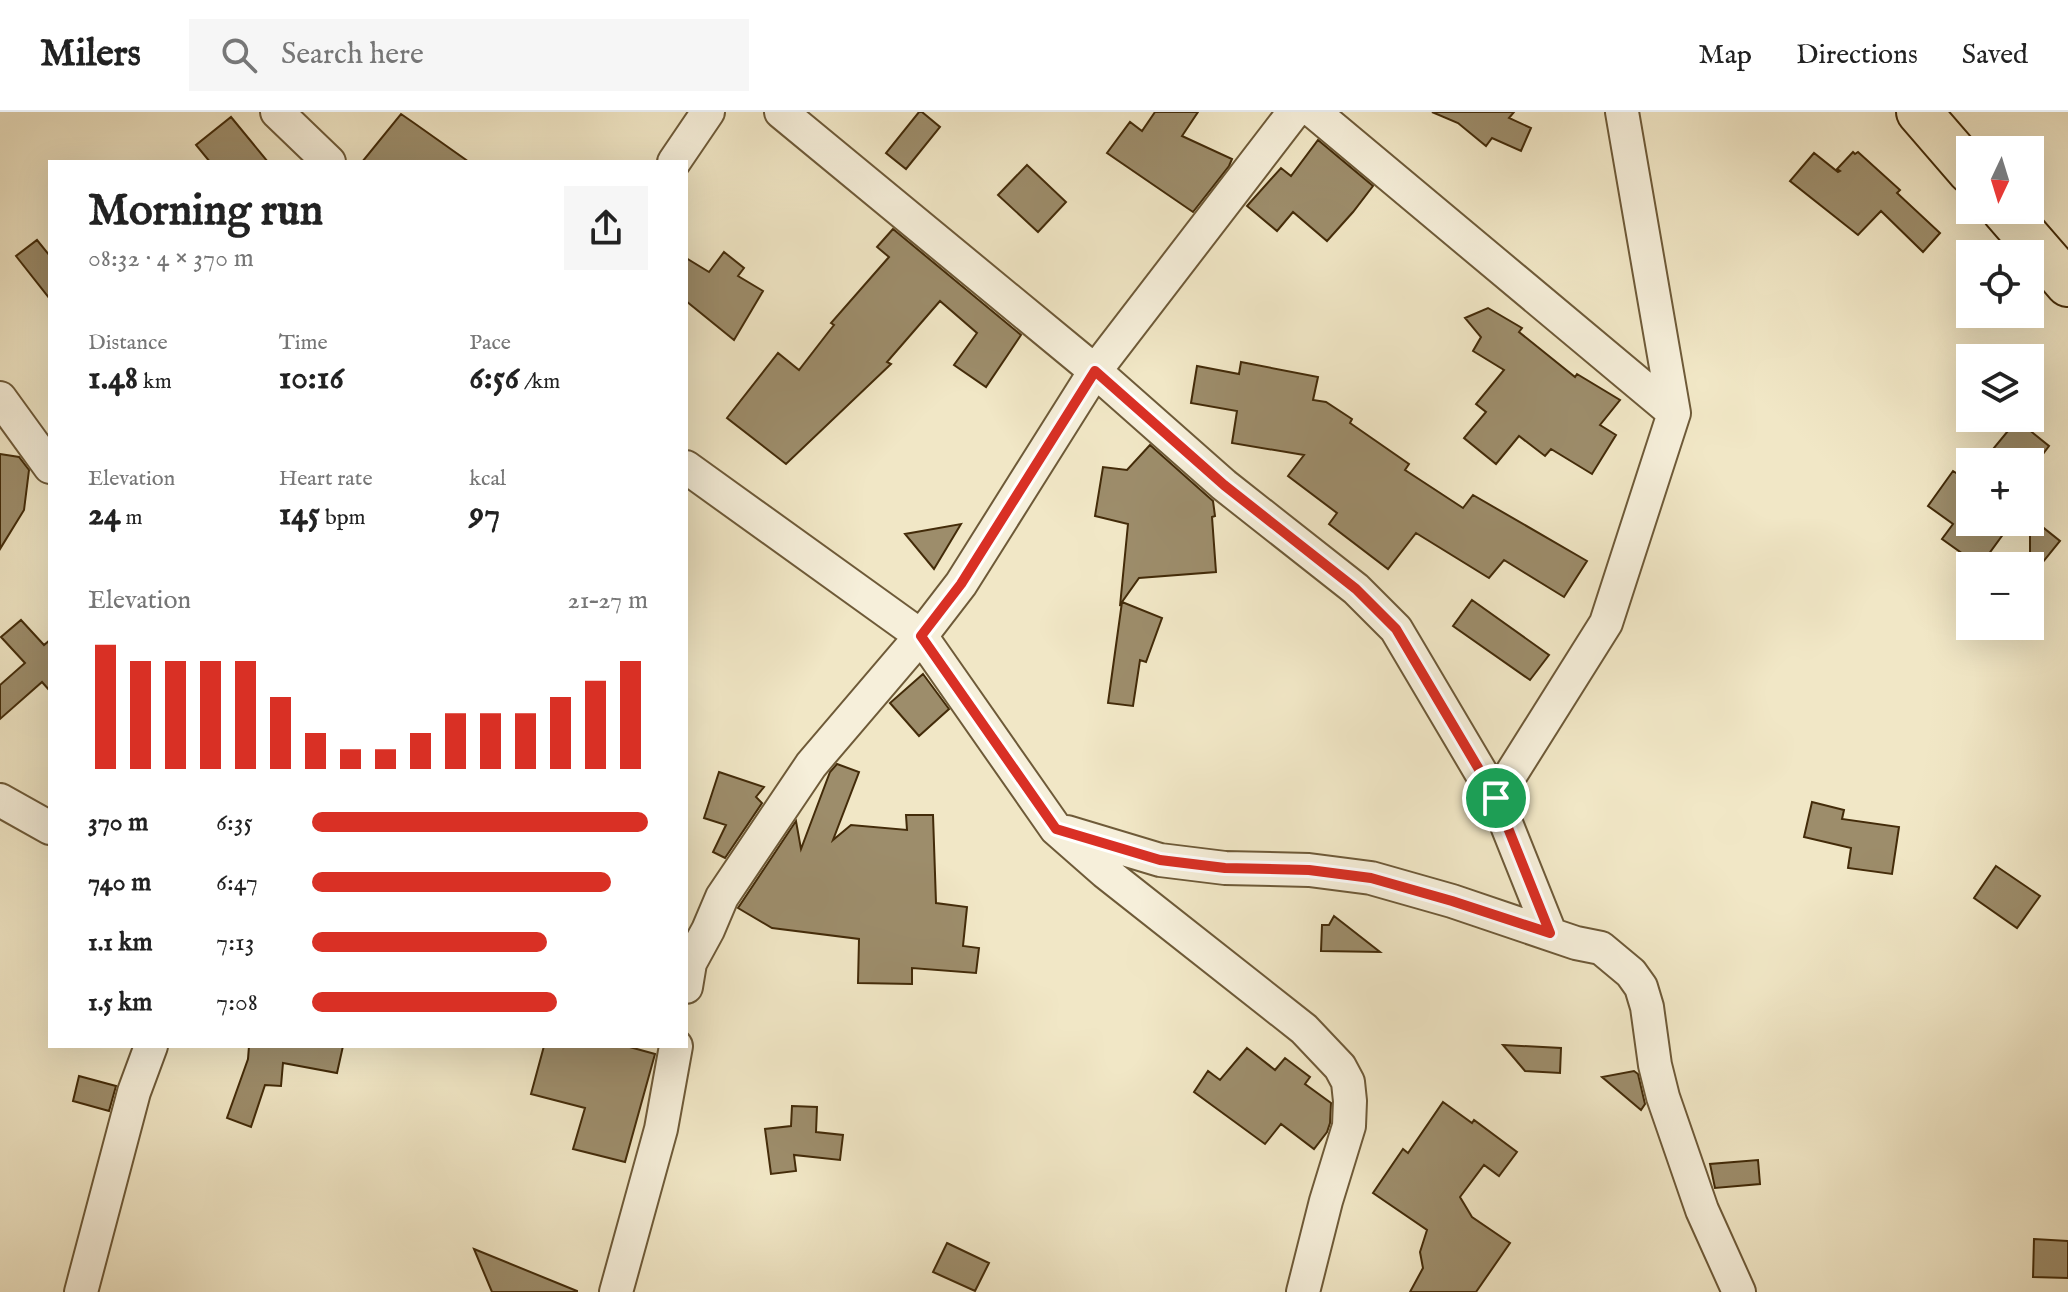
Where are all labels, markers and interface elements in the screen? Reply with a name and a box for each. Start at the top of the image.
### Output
search box [189,19,749,91]
text: Milers [40,31,141,79]
icon: search [217,33,261,77]
text: Search here [281,36,424,74]
text: Map [1698,38,1752,73]
text: Directions [1796,38,1918,73]
text: Saved [1962,38,2028,73]
north arrow [1956,136,2044,224]
map controls [1956,136,2044,640]
text: Morning run [88,184,323,240]
button: share [564,186,648,270]
button: locate [1956,240,2044,328]
text: 08:32 · 4 × 370 m [88,242,254,275]
text: Distance [88,329,168,357]
text: Time [279,329,328,357]
text: Pace [469,329,511,357]
button: layers [1956,344,2044,432]
text: 1.48 [88,357,138,400]
text: 10:16 [279,357,344,400]
text: 6:56 [469,357,519,400]
text: km [138,368,172,396]
text: /km [519,368,560,396]
button: + [1956,448,2044,536]
text: Elevation [88,465,175,493]
text: Heart rate [279,465,373,493]
text: kcal [469,465,506,493]
text: 24 [88,493,121,536]
text: 145 [279,493,320,536]
text: 97 [469,493,500,536]
text: m [121,504,142,532]
text: bpm [320,504,366,532]
button: − [1956,552,2044,640]
text: Elevation [88,584,191,617]
text: 21–27 m [568,584,648,617]
pin [1462,764,1530,832]
icon: arrive [1474,776,1518,820]
text: 370 m [88,806,148,839]
text: 6:35 [216,806,253,839]
text: 740 m [88,866,151,899]
text: 6:47 [216,866,258,899]
text: 1.1 km [88,926,153,959]
text: 7:13 [216,926,254,959]
text: 1.5 km [88,986,152,1019]
text: 7:08 [216,986,258,1019]

